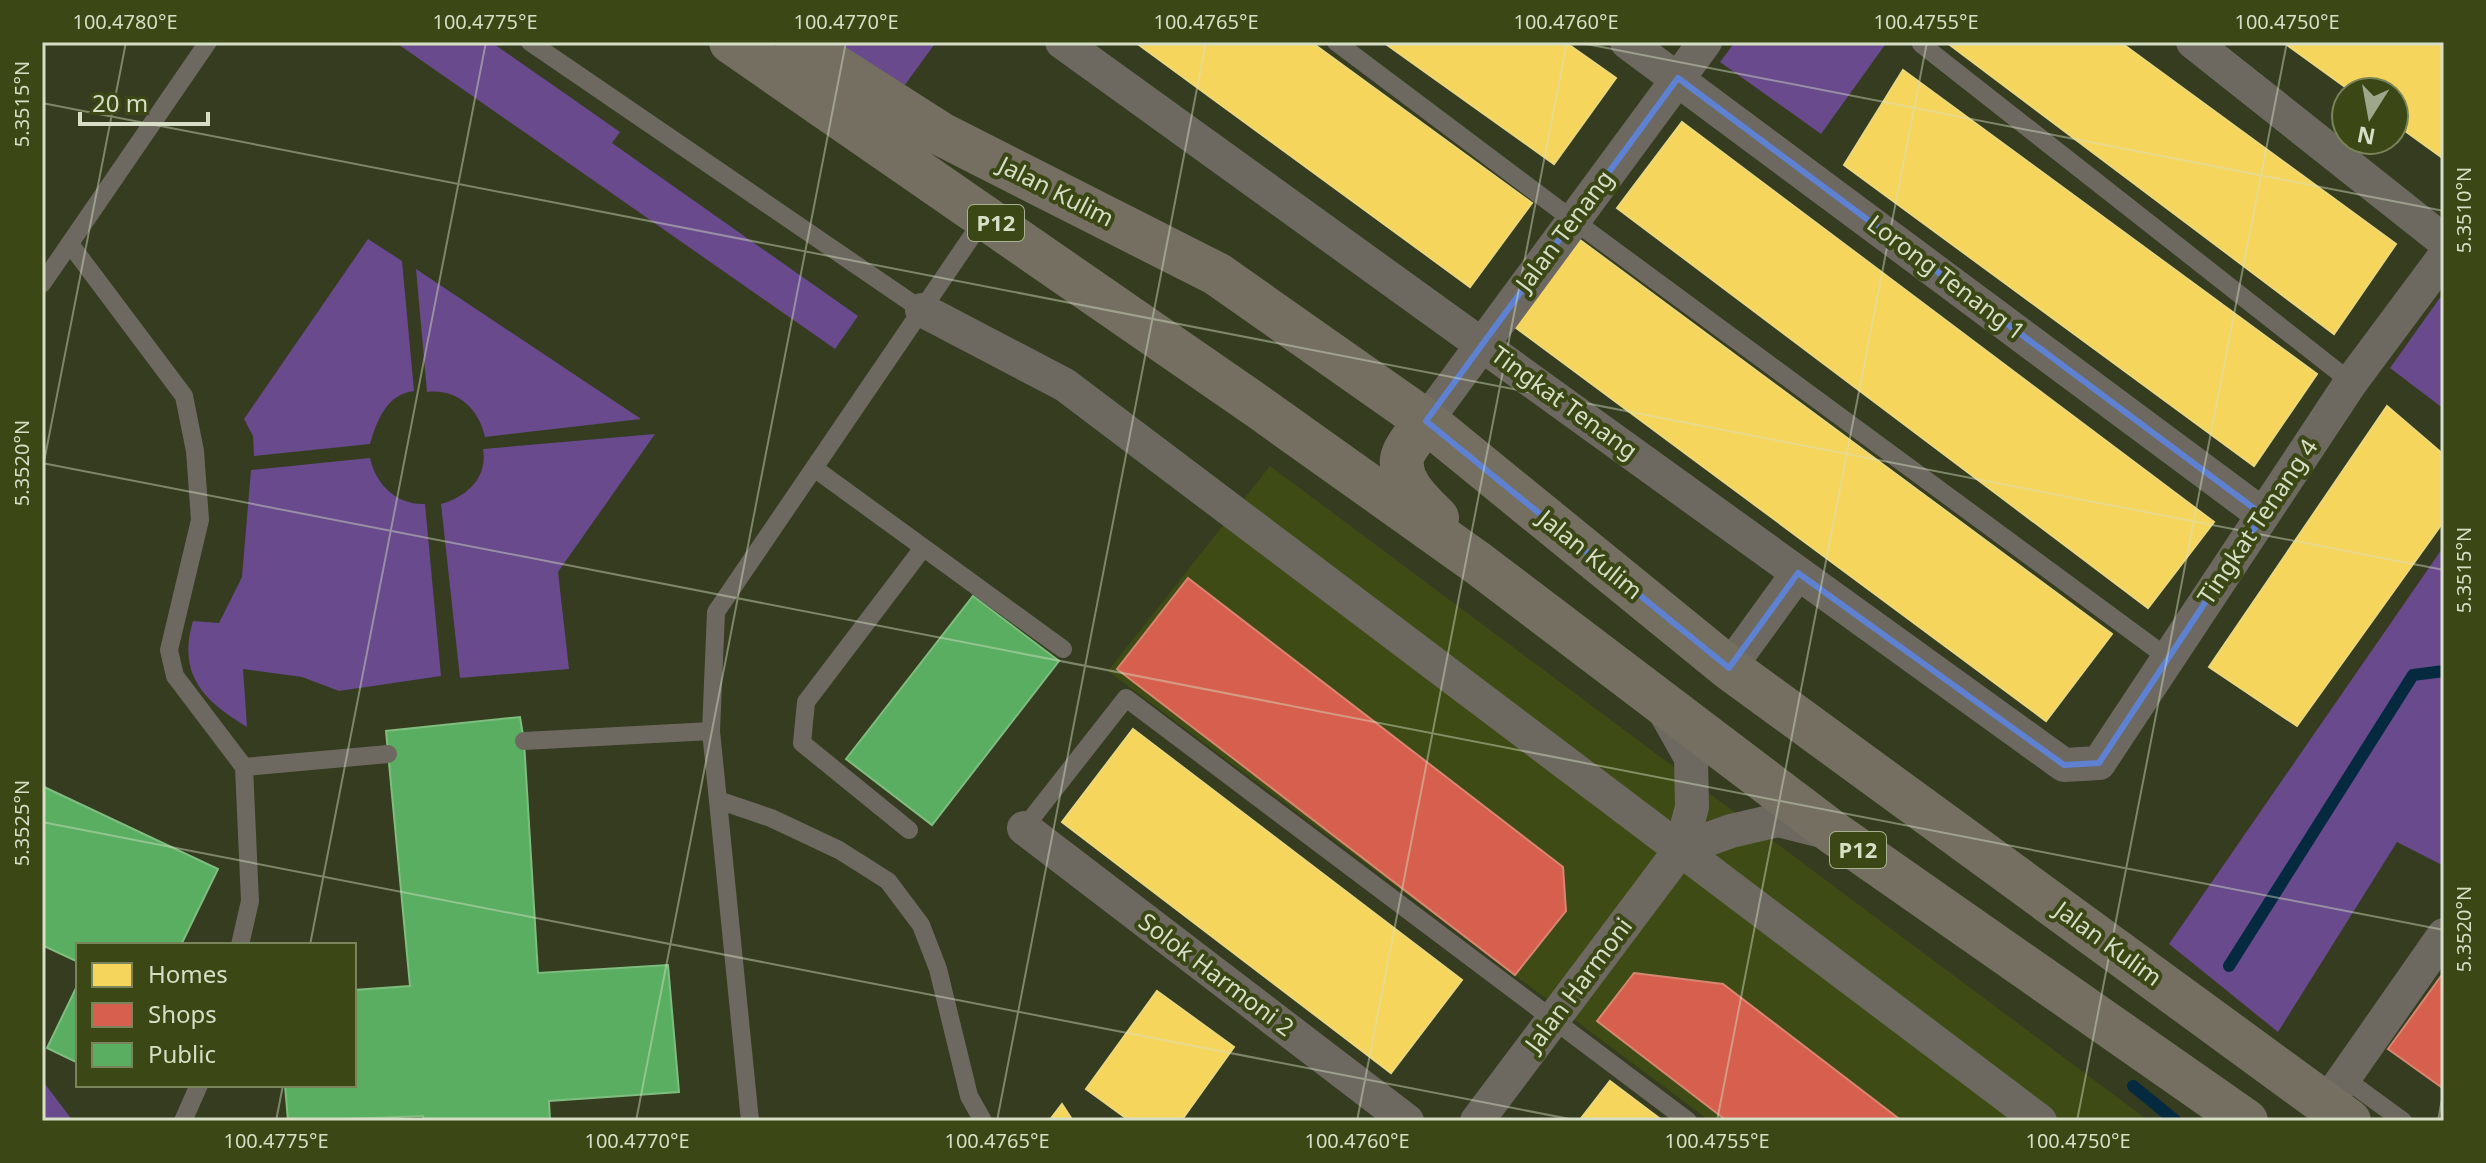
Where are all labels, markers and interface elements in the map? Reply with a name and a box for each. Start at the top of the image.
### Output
text: 100.4780°E [72,8,178,35]
text: 100.4775°E [432,8,538,35]
text: 100.4770°E [793,8,899,35]
text: 100.4765°E [1153,8,1259,35]
text: 100.4760°E [1513,8,1619,35]
text: 100.4755°E [1873,8,1979,35]
text: 100.4750°E [2234,8,2340,35]
text: 5.3515°N [8,61,35,147]
scale bar [80,76,208,126]
north arrow [2330,76,2410,156]
text: 20 m [92,86,148,119]
text: N [2354,120,2378,153]
street label: Jalan Kulim [992,147,1120,234]
street label: Jalan Tenang [1506,163,1620,299]
text: 5.3510°N [2450,167,2477,253]
road number: P12 [968,205,1024,241]
street label: Lorong Tenang 1 [1861,206,2033,347]
street label: Tingkat Tenang [1485,337,1645,466]
text: 5.3520°N [8,420,35,506]
street label: Tingkat Tenang 4 [2189,432,2325,611]
street label: Jalan Kulim [1530,500,1650,606]
text: 5.3515°N [2450,527,2477,613]
text: 5.3525°N [8,780,35,866]
road number: P12 [1830,832,1886,868]
text: 5.3520°N [2450,886,2477,972]
street label: Jalan Kulim [2047,891,2169,993]
street label: Solok Harmoni 2 [1132,904,1301,1043]
street label: Jalan Harmoni [1515,910,1639,1059]
legend [76,943,356,1087]
text: Homes [148,957,228,990]
text: Shops [148,997,217,1030]
text: Public [148,1037,216,1070]
text: 100.4775°E [223,1127,329,1154]
text: 100.4770°E [584,1127,690,1154]
text: 100.4765°E [944,1127,1050,1154]
text: 100.4760°E [1304,1127,1410,1154]
text: 100.4755°E [1664,1127,1770,1154]
text: 100.4750°E [2025,1127,2131,1154]

